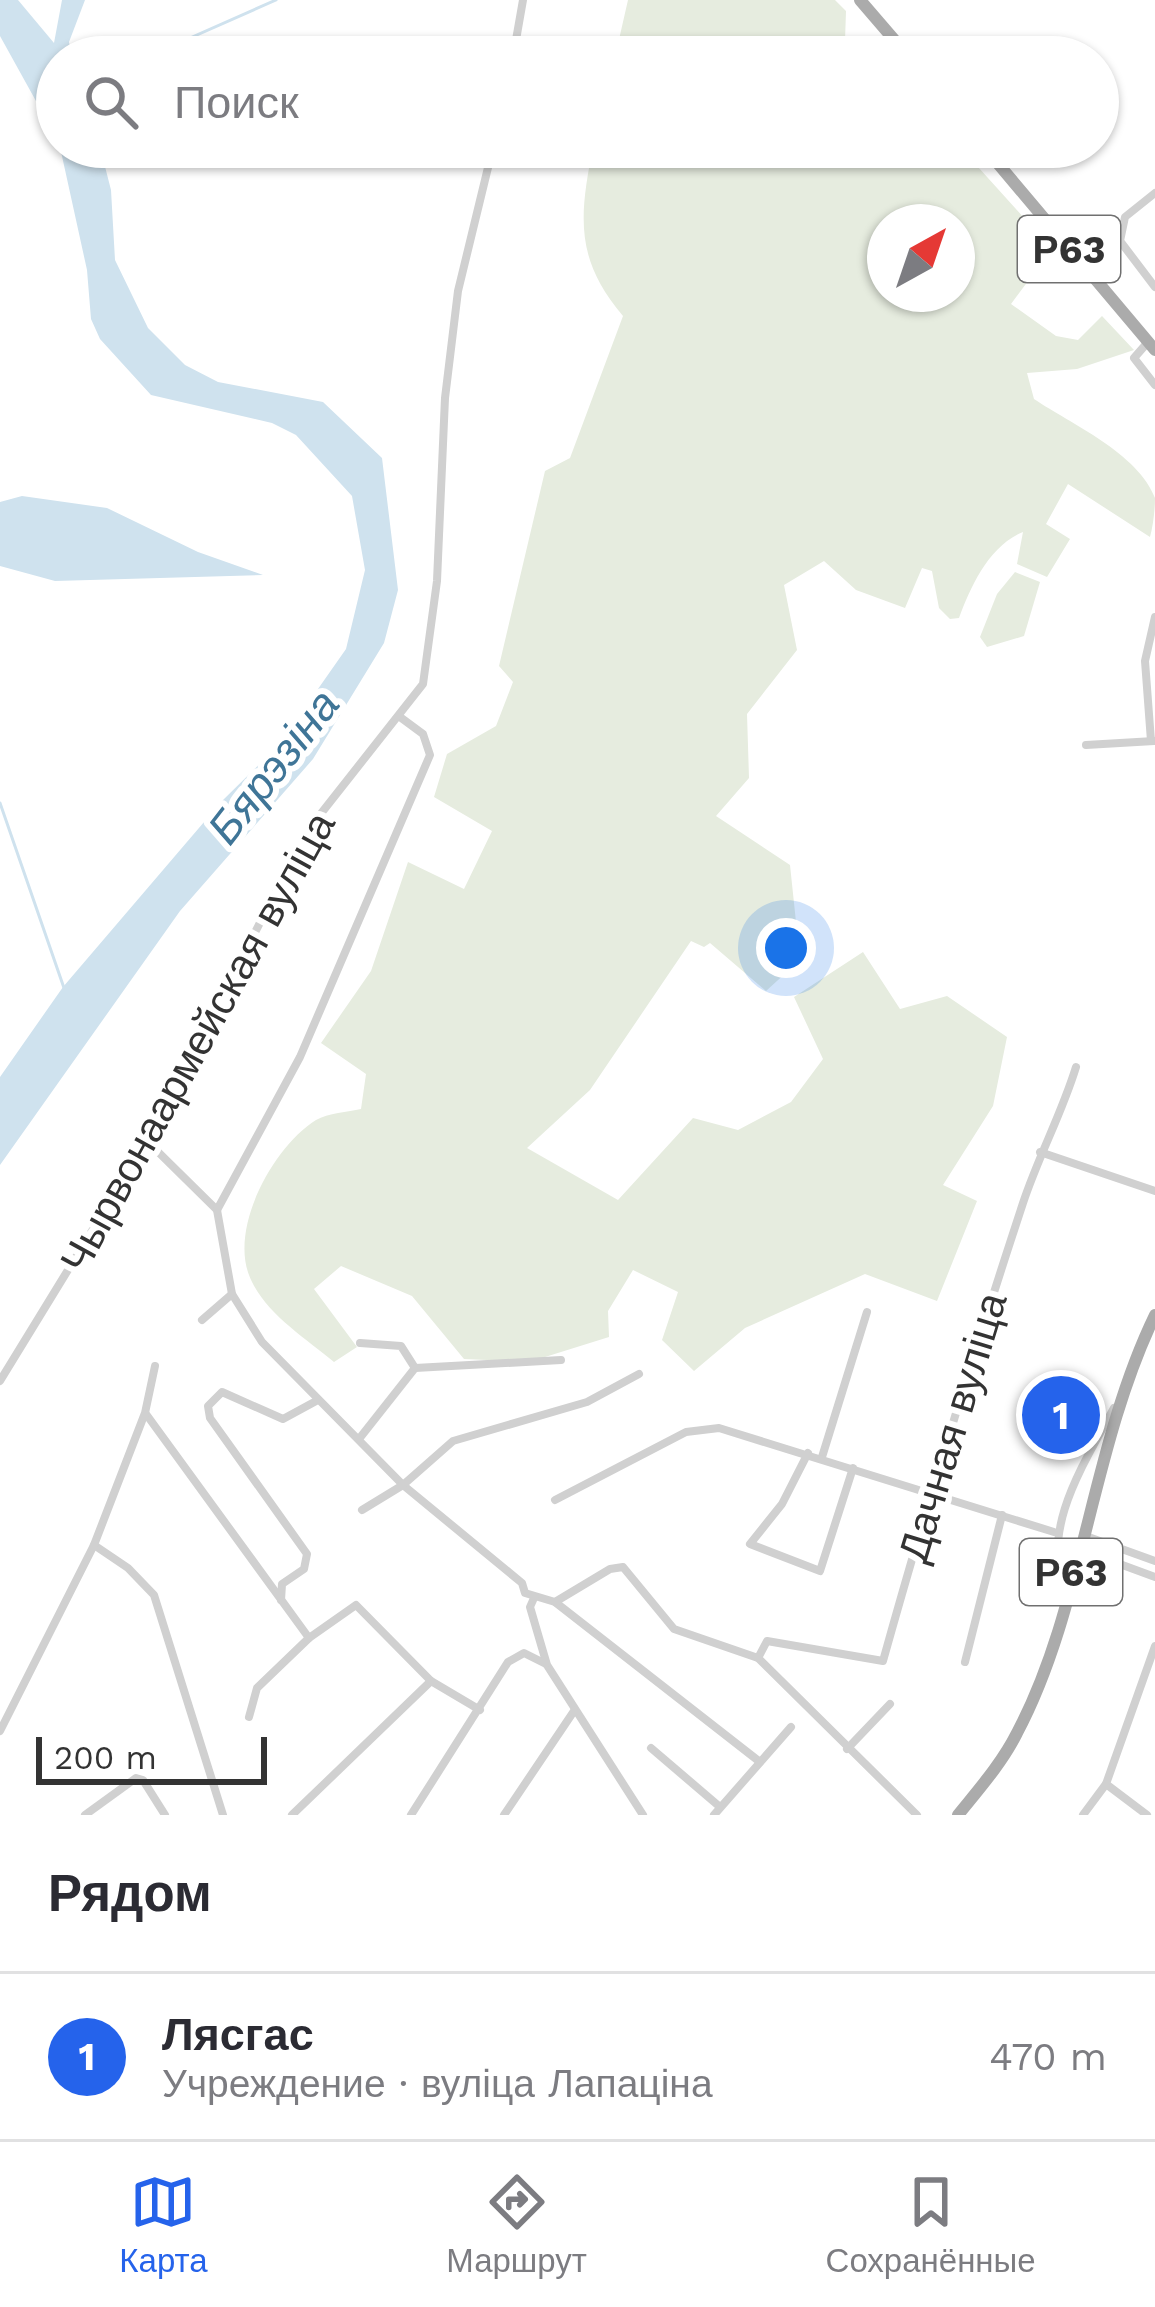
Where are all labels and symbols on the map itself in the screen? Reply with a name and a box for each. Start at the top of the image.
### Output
north arrow [867,204,975,312]
road number: Р63 [1018,216,1120,282]
water label: Бярэзіна [197,679,350,854]
street label: Чырвонаармейская вуліца [50,803,345,1281]
your location [756,918,816,978]
street label: Дачная вуліца [888,1286,1017,1568]
pin: 1 [1022,1370,1100,1460]
road number: Р63 [1020,1539,1122,1605]
scale bar [36,1731,267,1784]

